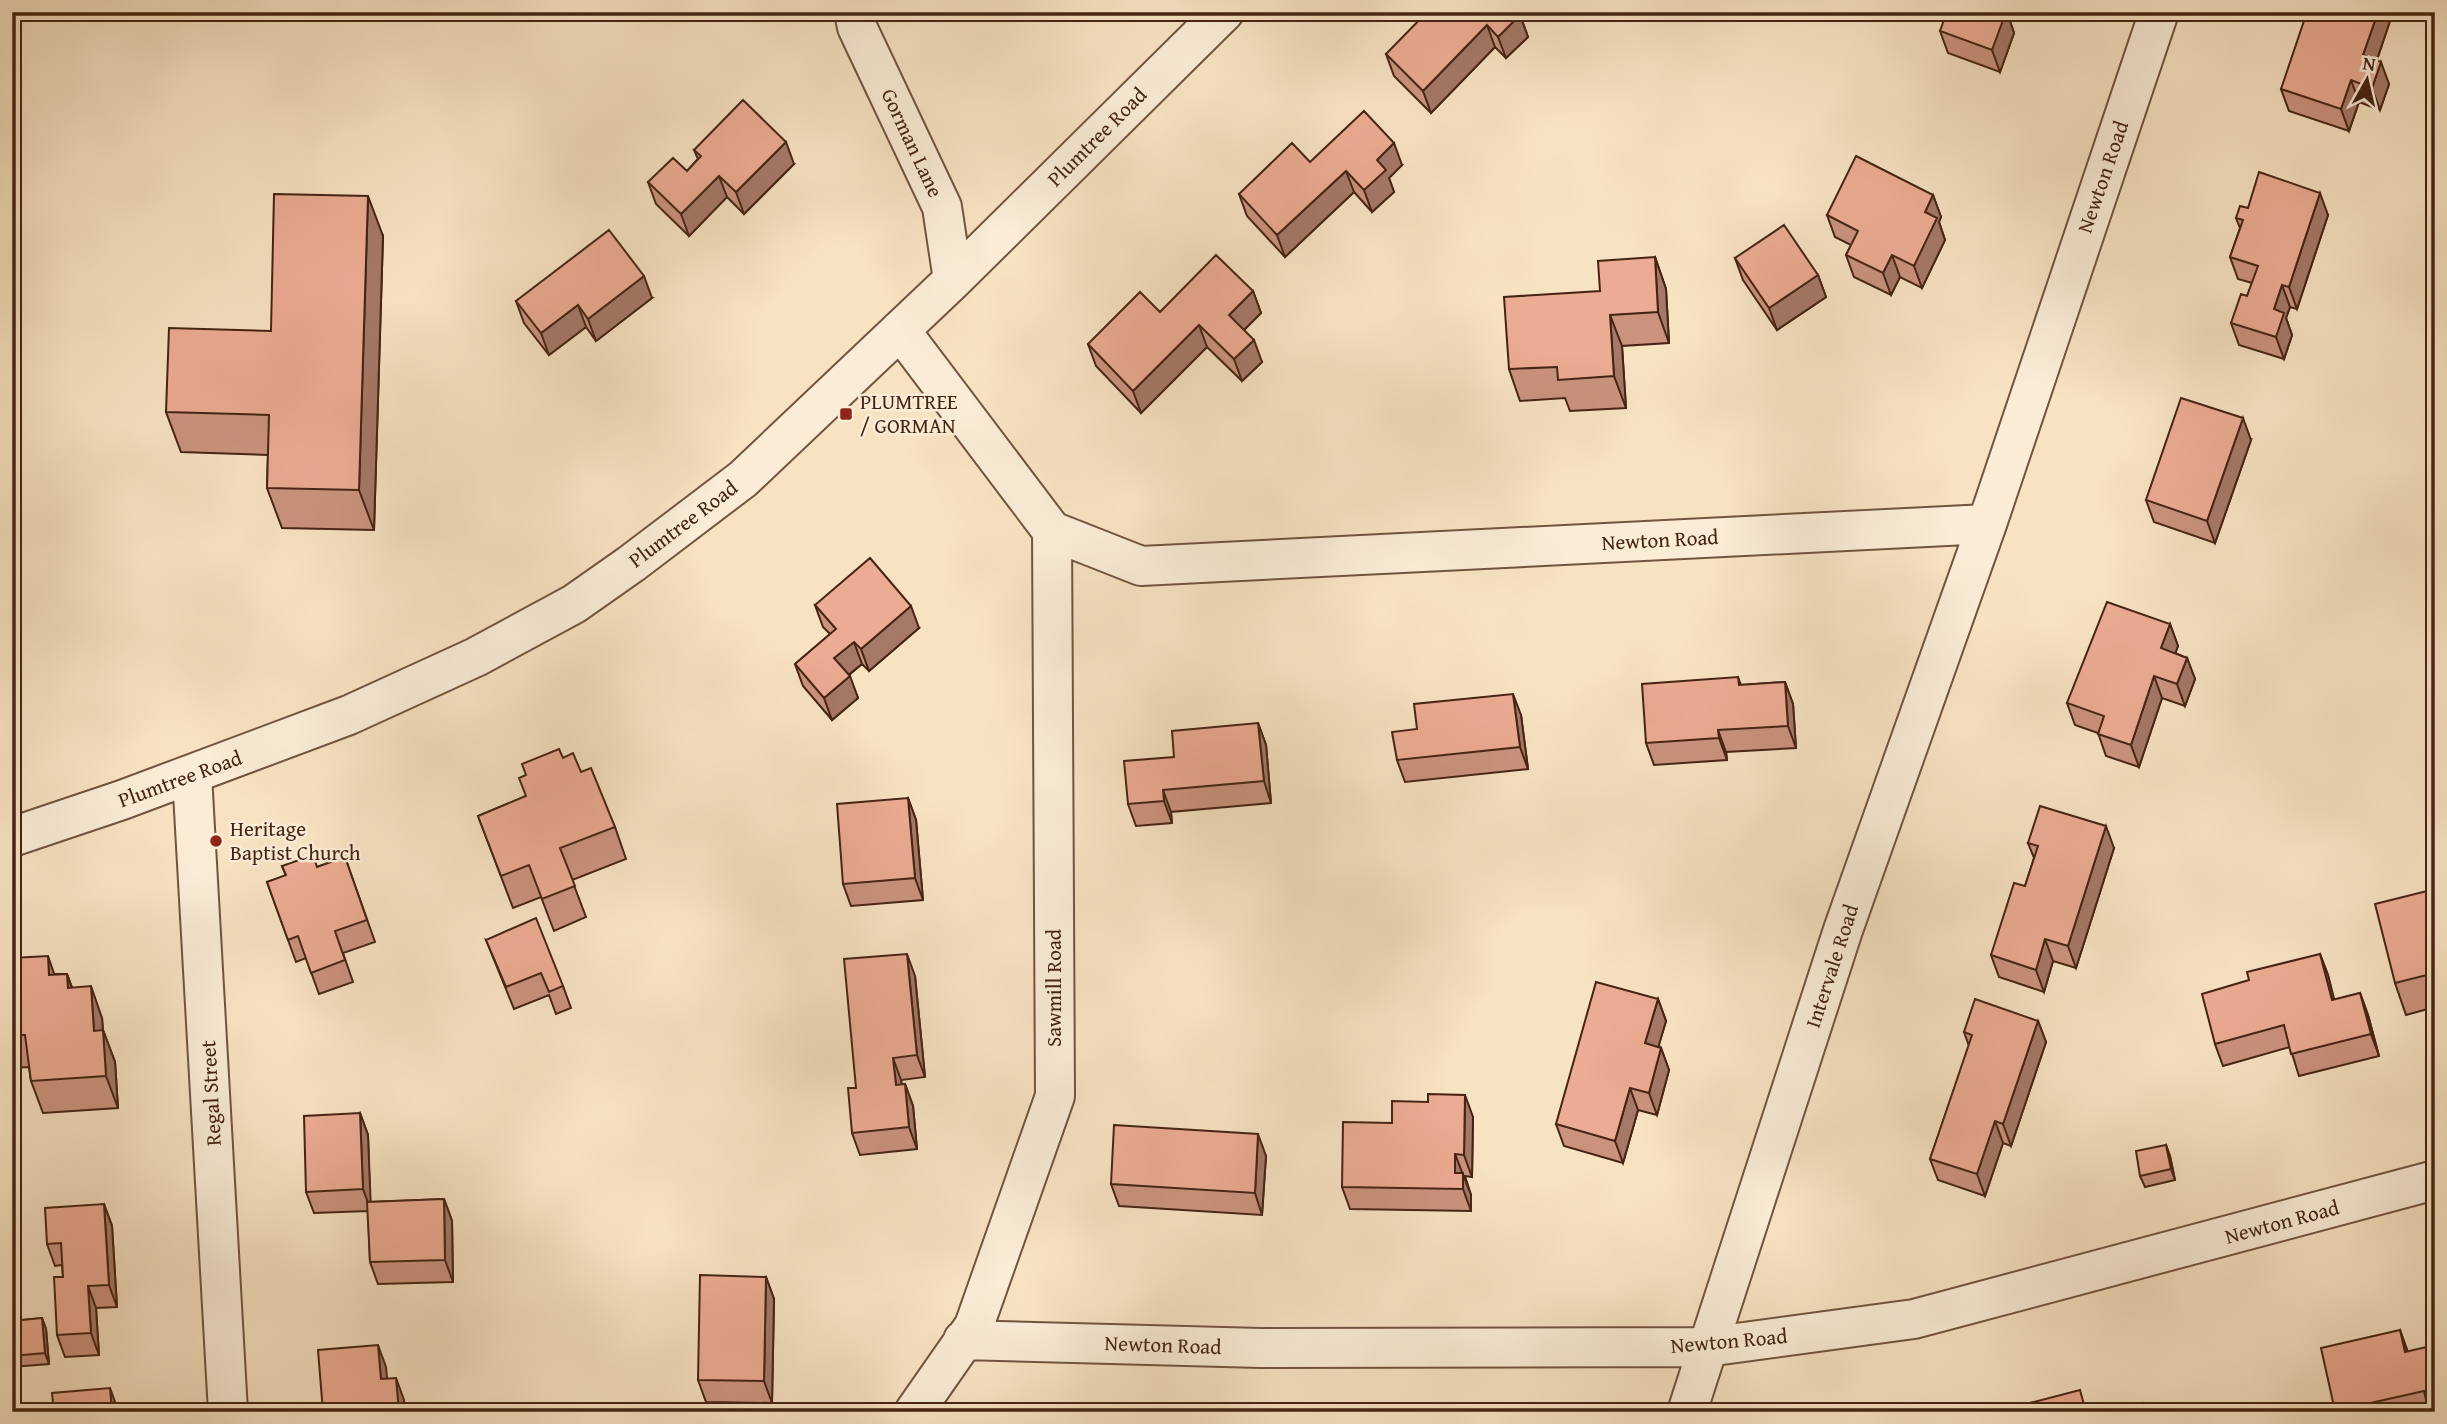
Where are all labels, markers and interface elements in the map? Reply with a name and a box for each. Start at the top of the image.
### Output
north arrow [2332,46,2402,116]
text: N [2361,48,2378,78]
street label: Plumtree Road [1040,79,1154,193]
street label: Gorman Lane [874,83,951,203]
street label: Newton Road [2069,116,2136,237]
place label: PLUMTREE / GORMAN [860,386,958,441]
marker: PLUMTREE / GORMAN [838,406,854,422]
street label: Plumtree Road [622,472,744,575]
street label: Newton Road [1601,521,1720,558]
street label: Plumtree Road [114,742,247,815]
place label: Heritage Baptist Church [230,813,361,868]
marker: Heritage Baptist Church [208,833,224,849]
street label: Intervale Road [1797,899,1866,1032]
street label: Sawmill Road [1038,928,1069,1047]
street label: Regal Street [192,1039,229,1147]
street label: Newton Road [2221,1191,2343,1252]
street label: Newton Road [1669,1320,1789,1361]
street label: Newton Road [1104,1327,1223,1362]

